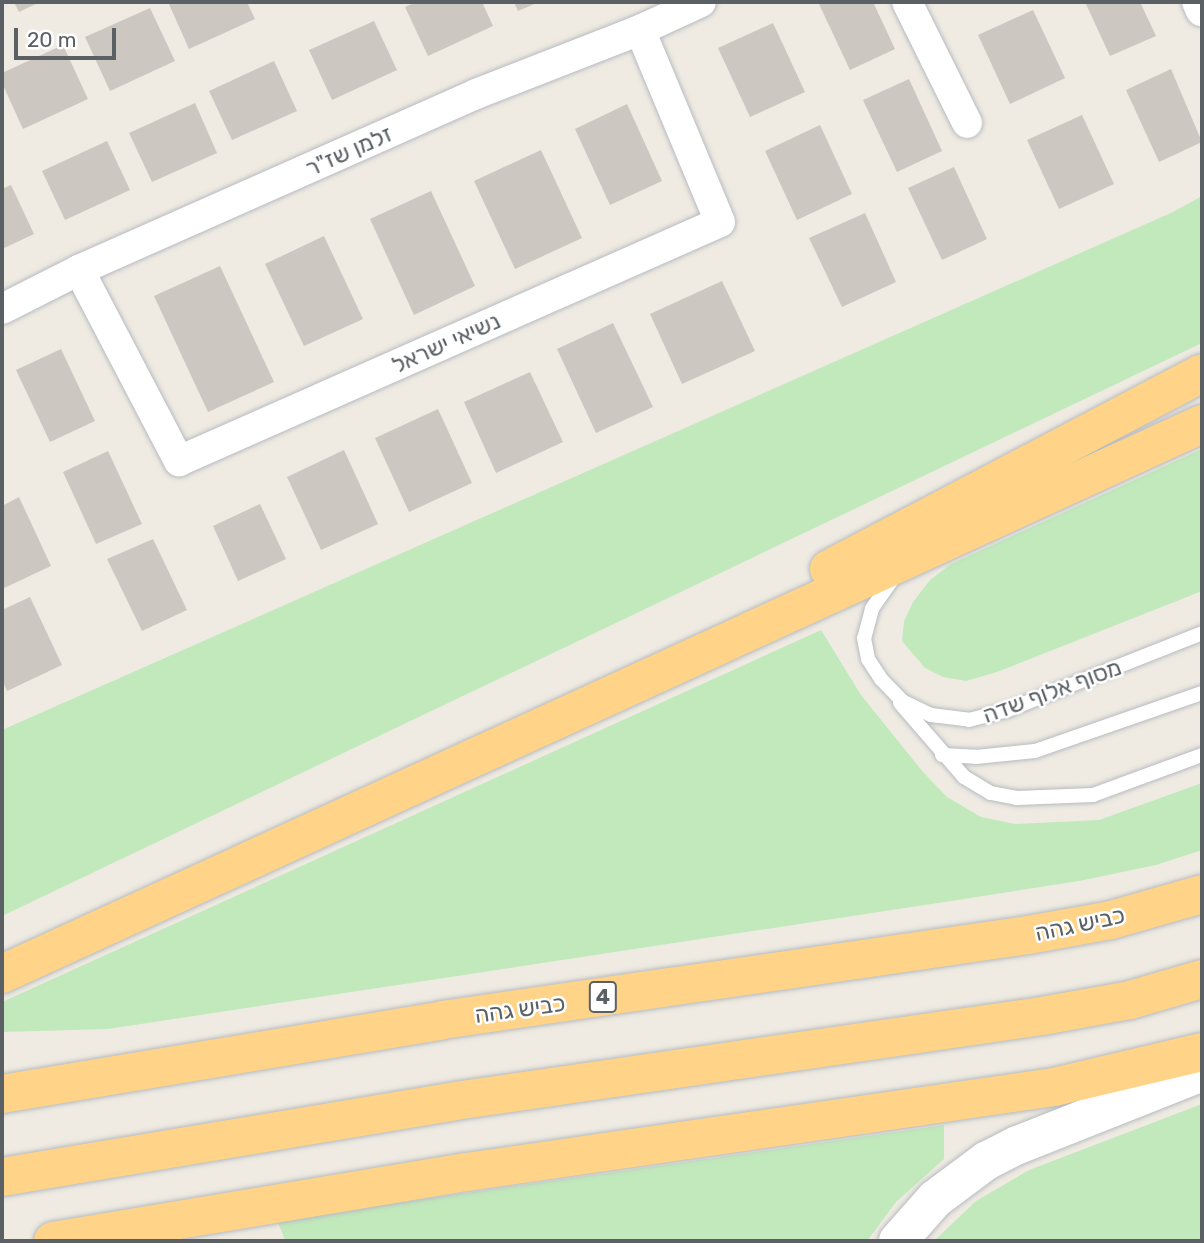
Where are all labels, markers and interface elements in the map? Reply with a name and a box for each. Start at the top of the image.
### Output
scale bar [18,14,119,58]
text: 20 m [27,27,76,52]
street label: זלמן שז"ר [301,120,397,182]
street label: נשיאי ישראל [388,307,504,379]
street label: מסוף אלוף שדה [978,653,1126,729]
street label: כביש גהה [1032,901,1128,947]
road number: 4 [587,979,619,1014]
street label: כביש גהה [473,989,567,1029]

